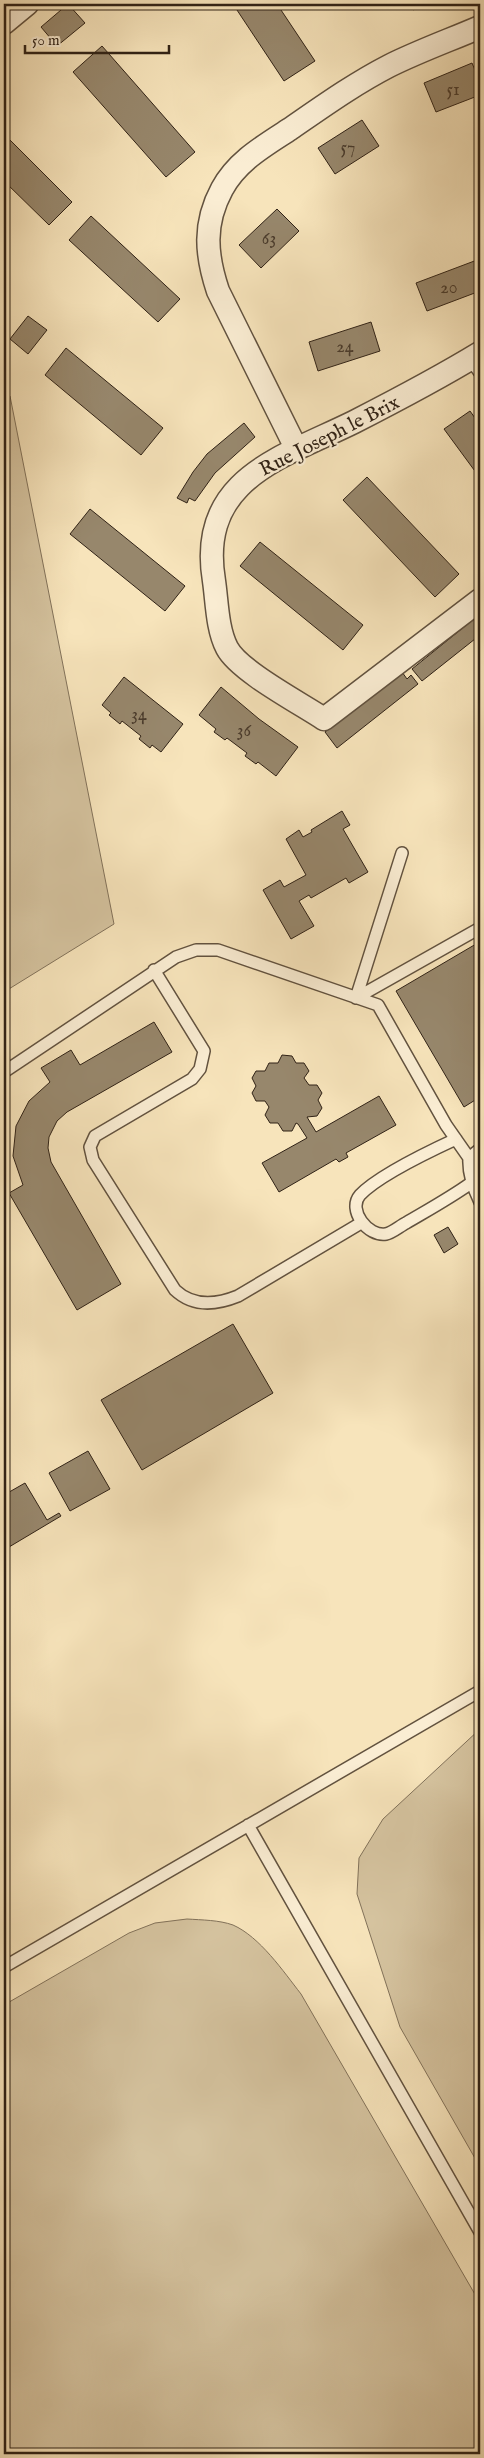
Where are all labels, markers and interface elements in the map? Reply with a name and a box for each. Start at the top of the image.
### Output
scale bar [25,22,169,54]
text: 50 m [32,31,60,50]
house number: 51 [446,79,460,102]
house number: 57 [341,137,355,160]
house number: 63 [262,228,276,251]
house number: 20 [440,277,458,300]
house number: 24 [336,336,354,359]
street label: Rue Joseph le Brix [255,390,404,482]
house number: 34 [131,704,147,727]
house number: 36 [237,720,252,743]

